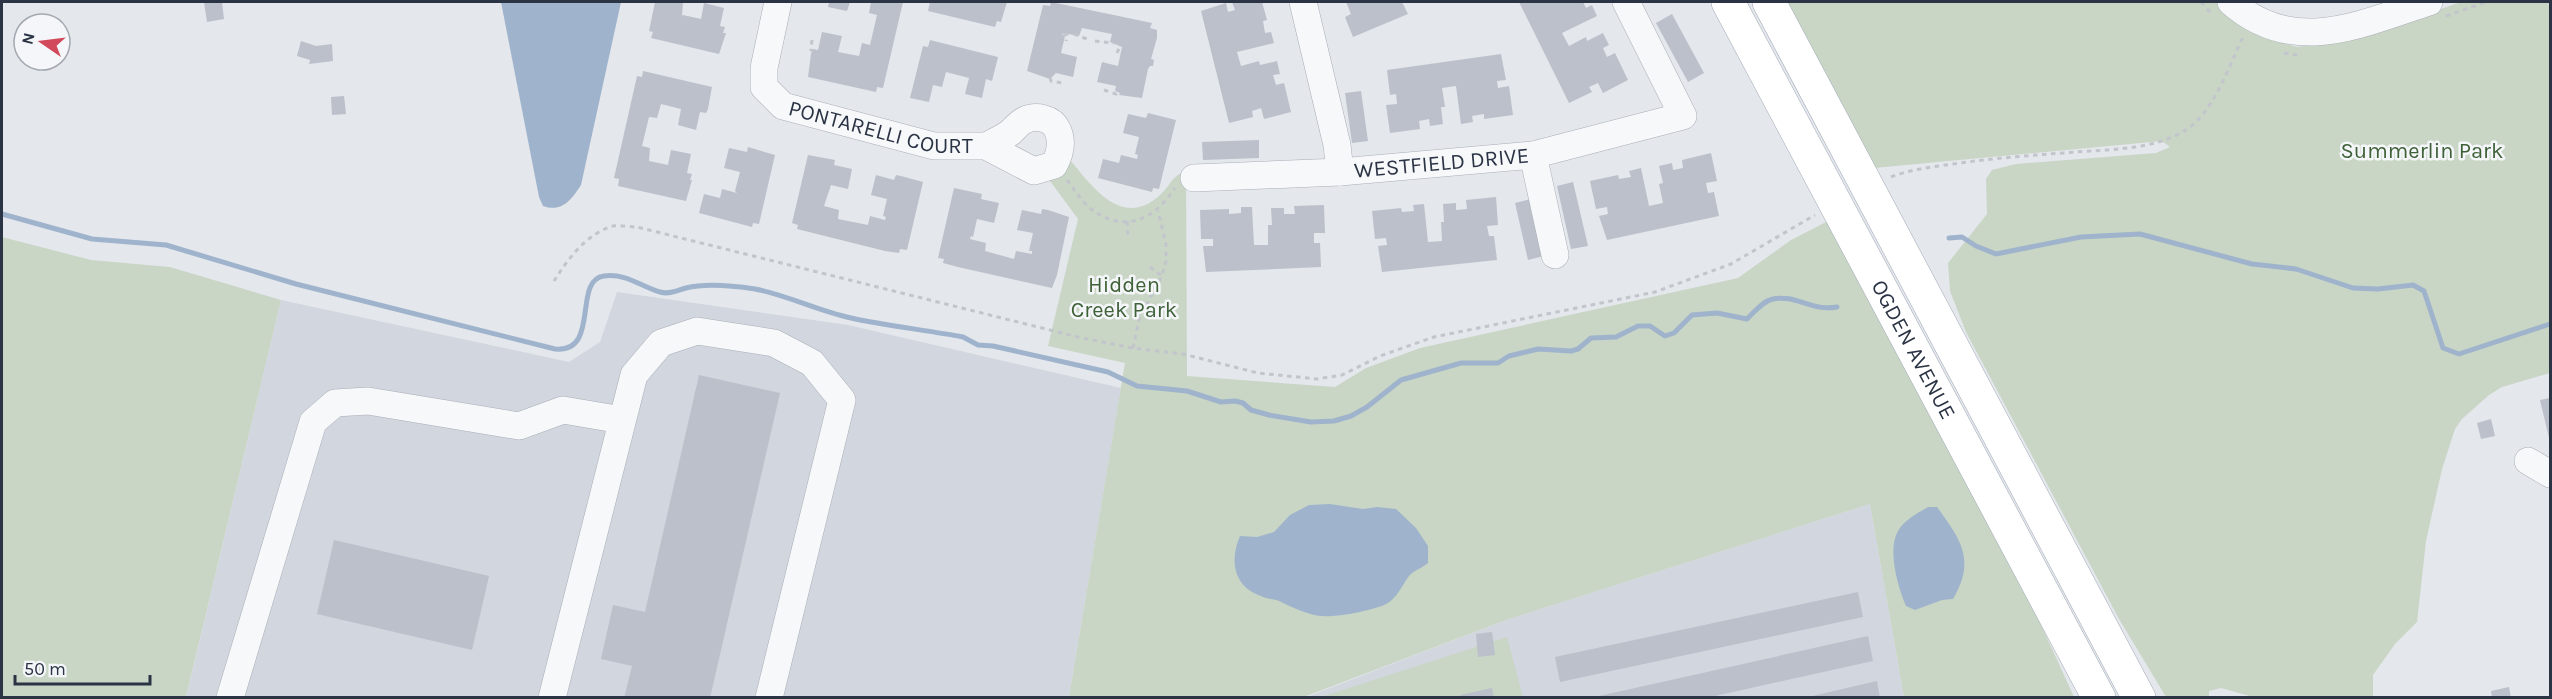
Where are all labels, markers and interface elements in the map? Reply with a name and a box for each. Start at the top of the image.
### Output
north arrow [12,12,72,72]
text: N [17,31,39,46]
street label: PONTARELLI COURT [786,95,973,159]
park label: Summerlin Park [2341,138,2503,164]
street label: WESTFIELD DRIVE [1353,142,1530,184]
park label: Hidden Creek Park [1071,272,1177,323]
street label: OGDEN AVENUE [1866,276,1961,424]
scale bar [15,648,150,686]
text: 50 m [24,658,66,680]

